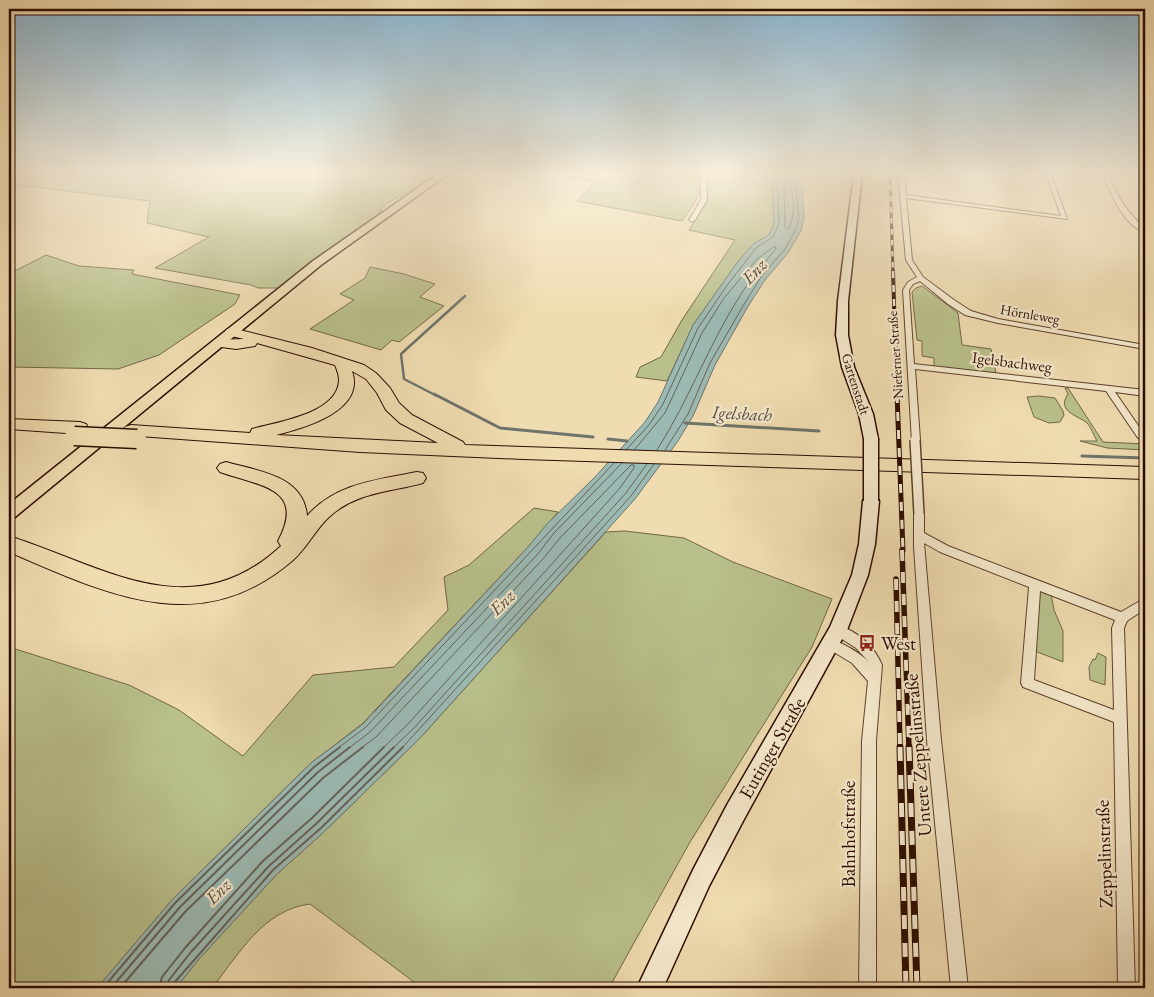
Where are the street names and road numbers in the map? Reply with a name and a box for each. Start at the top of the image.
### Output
street label: Hörnleweg [999,300,1062,328]
street label: Nieferner Straße [883,310,907,400]
street label: Igelsbachweg [971,347,1054,377]
street label: Gartenstadt [838,351,875,418]
street label: Untere Zeppelinstraße [898,673,938,837]
street label: Eutinger Straße [733,693,811,803]
street label: Bahnhofstraße [836,781,861,887]
street label: Zeppelinstraße [1090,799,1118,909]

